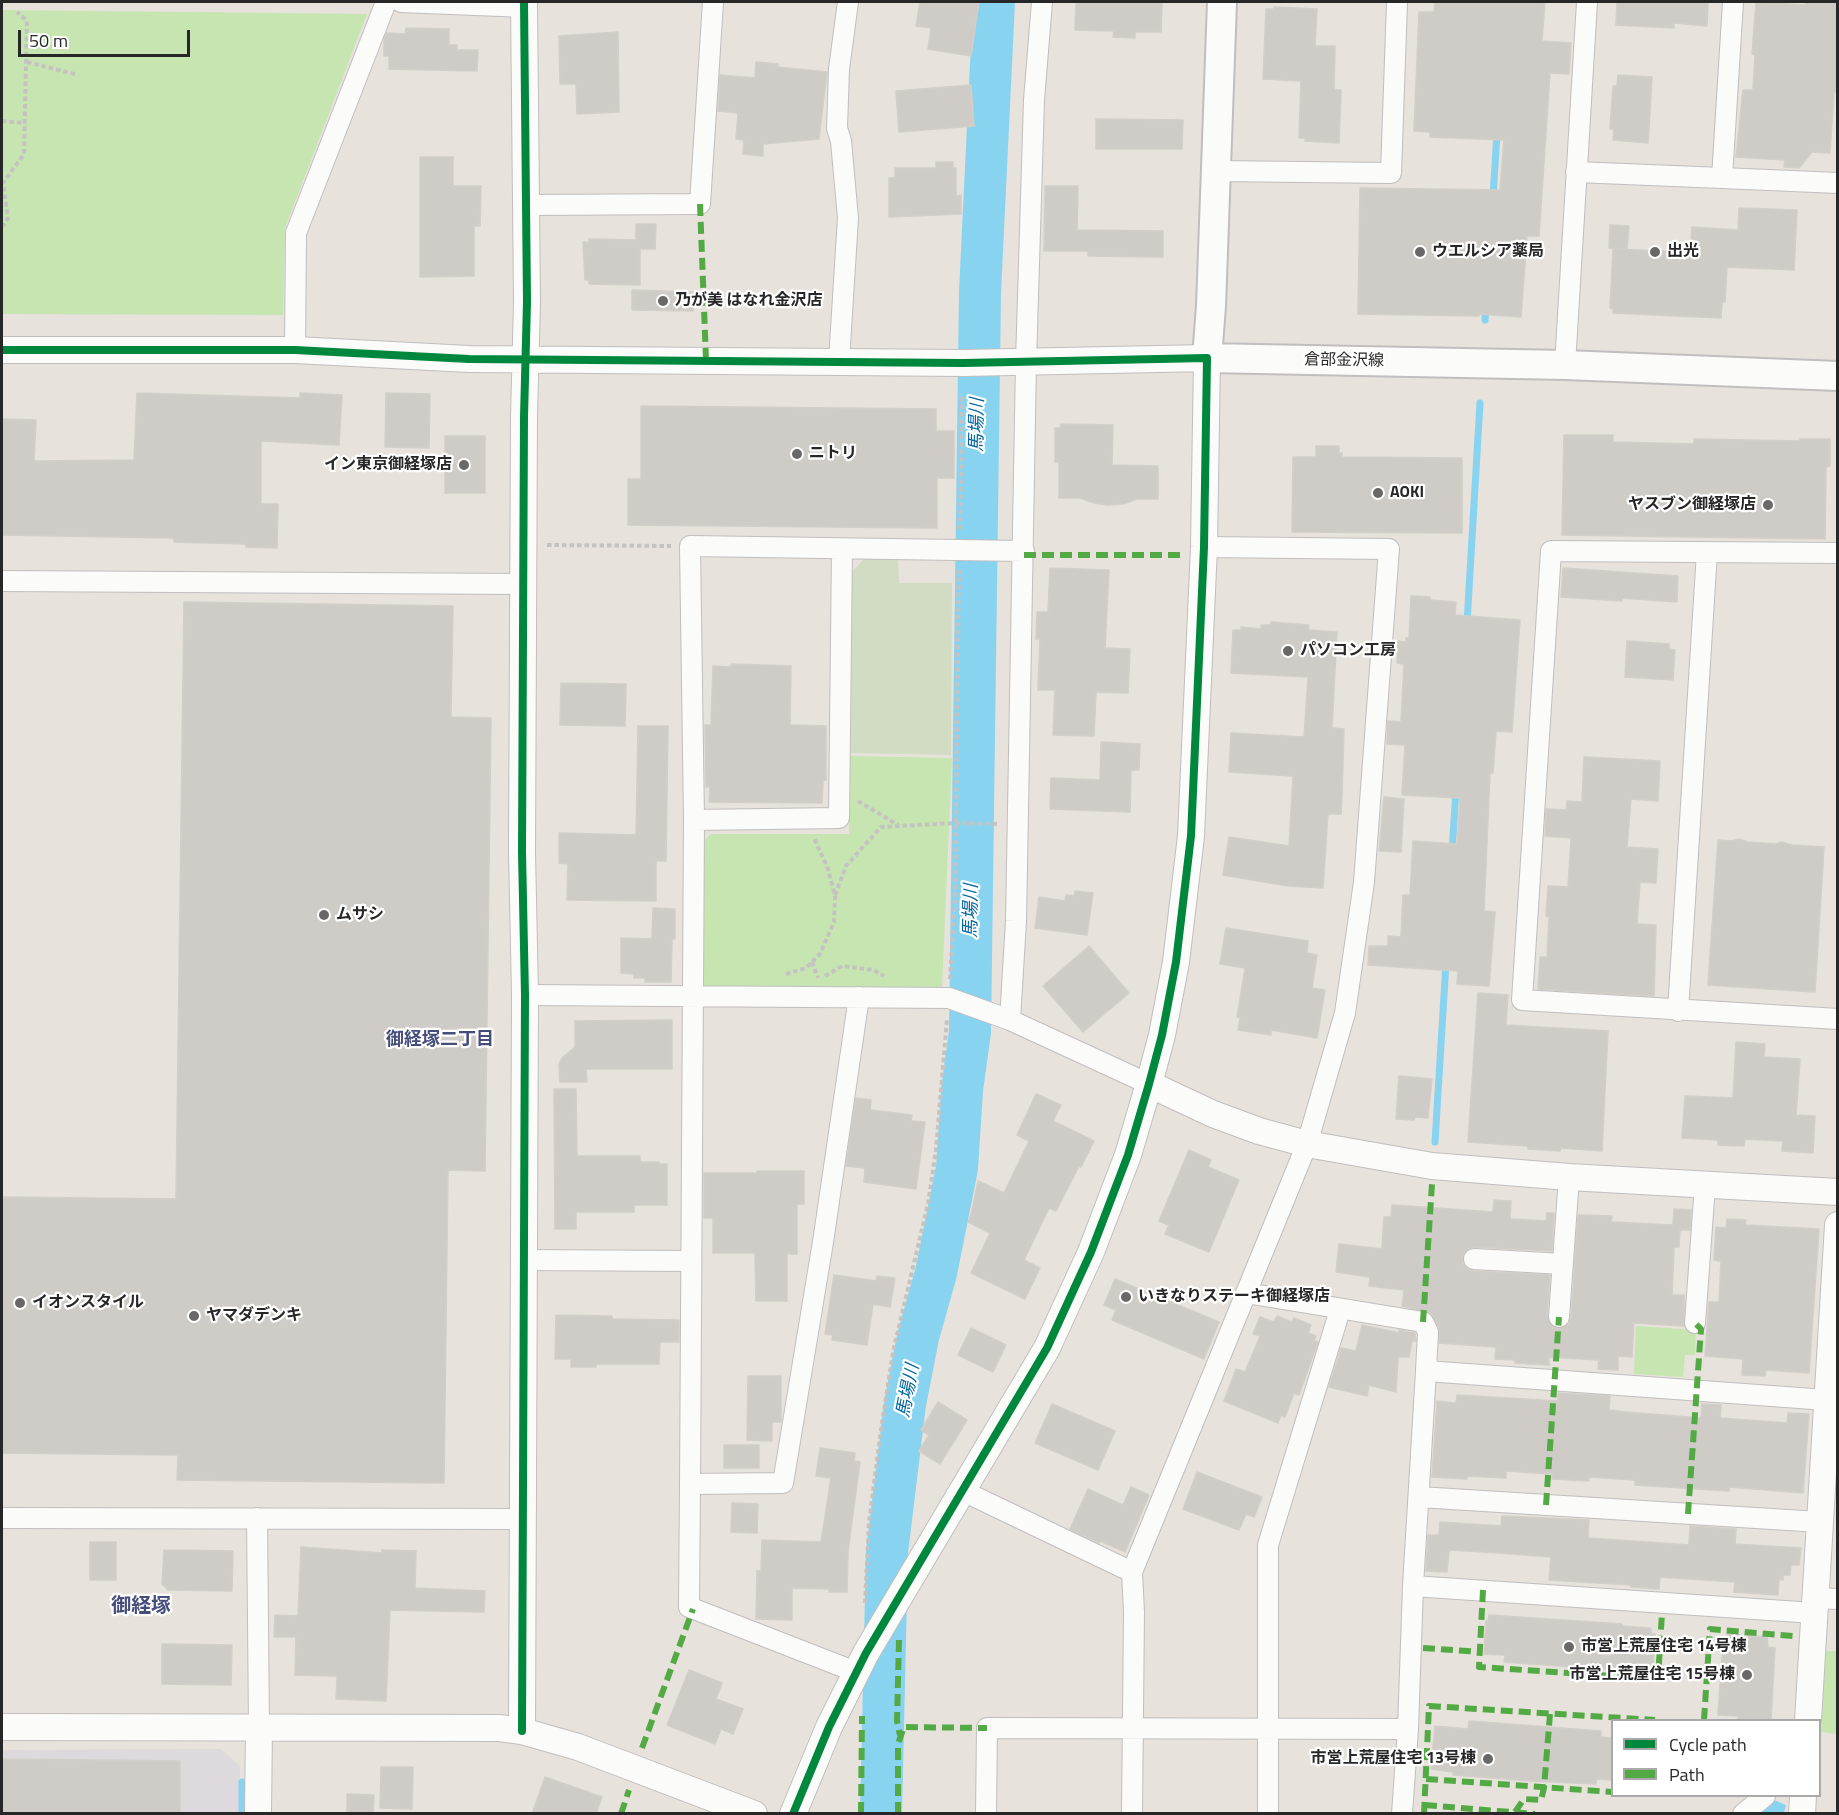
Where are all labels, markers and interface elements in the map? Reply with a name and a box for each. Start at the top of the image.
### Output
scale bar [21,18,194,56]
text: 50 m [29,27,68,54]
place label: ウエルシア薬局 [1432,242,1544,262]
place label: 出光 [1667,242,1699,262]
marker: ウエルシア薬局 [1413,245,1427,259]
marker: 出光 [1648,245,1662,259]
place label: 乃が美 はなれ金沢店 [675,291,823,311]
marker: 乃が美 はなれ金沢店 [656,294,670,308]
street label: 倉部金沢線 [1304,351,1384,371]
water label: 馬場川 [967,398,989,452]
place label: ニトリ [809,444,857,464]
marker: ニトリ [790,447,804,461]
place label: イン東京御経塚店 [324,455,452,475]
marker: イン東京御経塚店 [457,458,471,472]
place label: AOKI [1390,483,1424,503]
marker: AOKI [1371,486,1385,500]
place label: ヤスブン御経塚店 [1628,495,1756,515]
marker: ヤスブン御経塚店 [1761,498,1775,512]
place label: パソコン工房 [1300,641,1396,661]
marker: パソコン工房 [1281,644,1295,658]
water label: 馬場川 [961,884,983,938]
place label: ムサシ [336,905,384,925]
marker: ムサシ [317,908,331,922]
district label: 御経塚二丁目 [386,1030,494,1052]
place label: いきなりステーキ御経塚店 [1138,1287,1330,1307]
marker: いきなりステーキ御経塚店 [1119,1290,1133,1304]
place label: イオンスタイル [32,1293,144,1313]
marker: イオンスタイル [13,1296,27,1310]
place label: ヤマダデンキ [206,1306,302,1326]
marker: ヤマダデンキ [187,1309,201,1323]
water label: 馬場川 [893,1362,925,1420]
district label: 御経塚 [111,1595,171,1619]
place label: 市営上荒屋住宅 14号棟 [1581,1637,1746,1657]
marker: 市営上荒屋住宅 14号棟 [1562,1640,1576,1654]
place label: 市営上荒屋住宅 15号棟 [1570,1665,1735,1685]
marker: 市営上荒屋住宅 15号棟 [1740,1668,1754,1682]
legend [1611,1719,1821,1797]
text: Cycle path [1669,1731,1747,1758]
place label: 市営上荒屋住宅 13号棟 [1311,1749,1476,1769]
marker: 市営上荒屋住宅 13号棟 [1481,1752,1495,1766]
text: Path [1669,1761,1705,1788]

